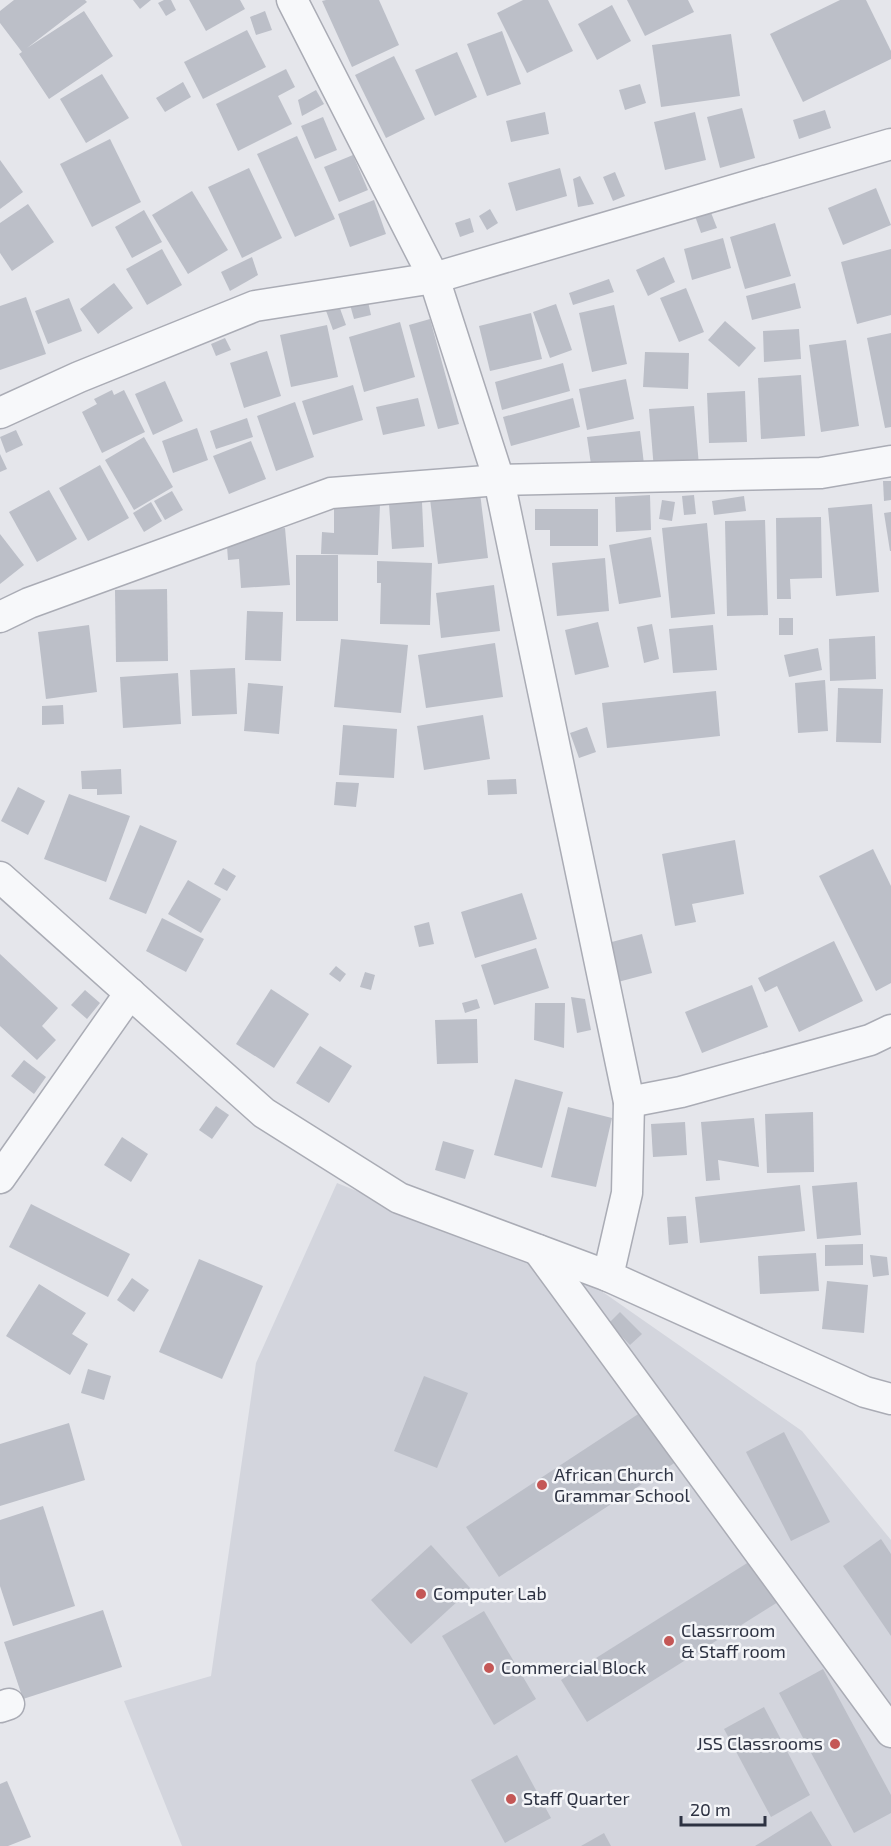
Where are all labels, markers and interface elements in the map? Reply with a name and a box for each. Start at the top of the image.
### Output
place label: African Church Grammar School [554,1463,690,1506]
marker: African Church Grammar School [535,1478,549,1492]
place label: Computer Lab [433,1582,547,1604]
marker: Computer Lab [414,1587,428,1601]
place label: Classrroom & Staff room [681,1619,786,1662]
marker: Classrroom & Staff room [662,1634,676,1648]
place label: Commercial Block [501,1656,646,1678]
marker: Commercial Block [482,1661,496,1675]
place label: JSS Classrooms [697,1732,823,1754]
marker: JSS Classrooms [828,1737,842,1751]
place label: Staff Quarter [523,1787,630,1809]
scale bar [681,1789,765,1827]
marker: Staff Quarter [504,1792,518,1806]
text: 20 m [690,1798,731,1820]

